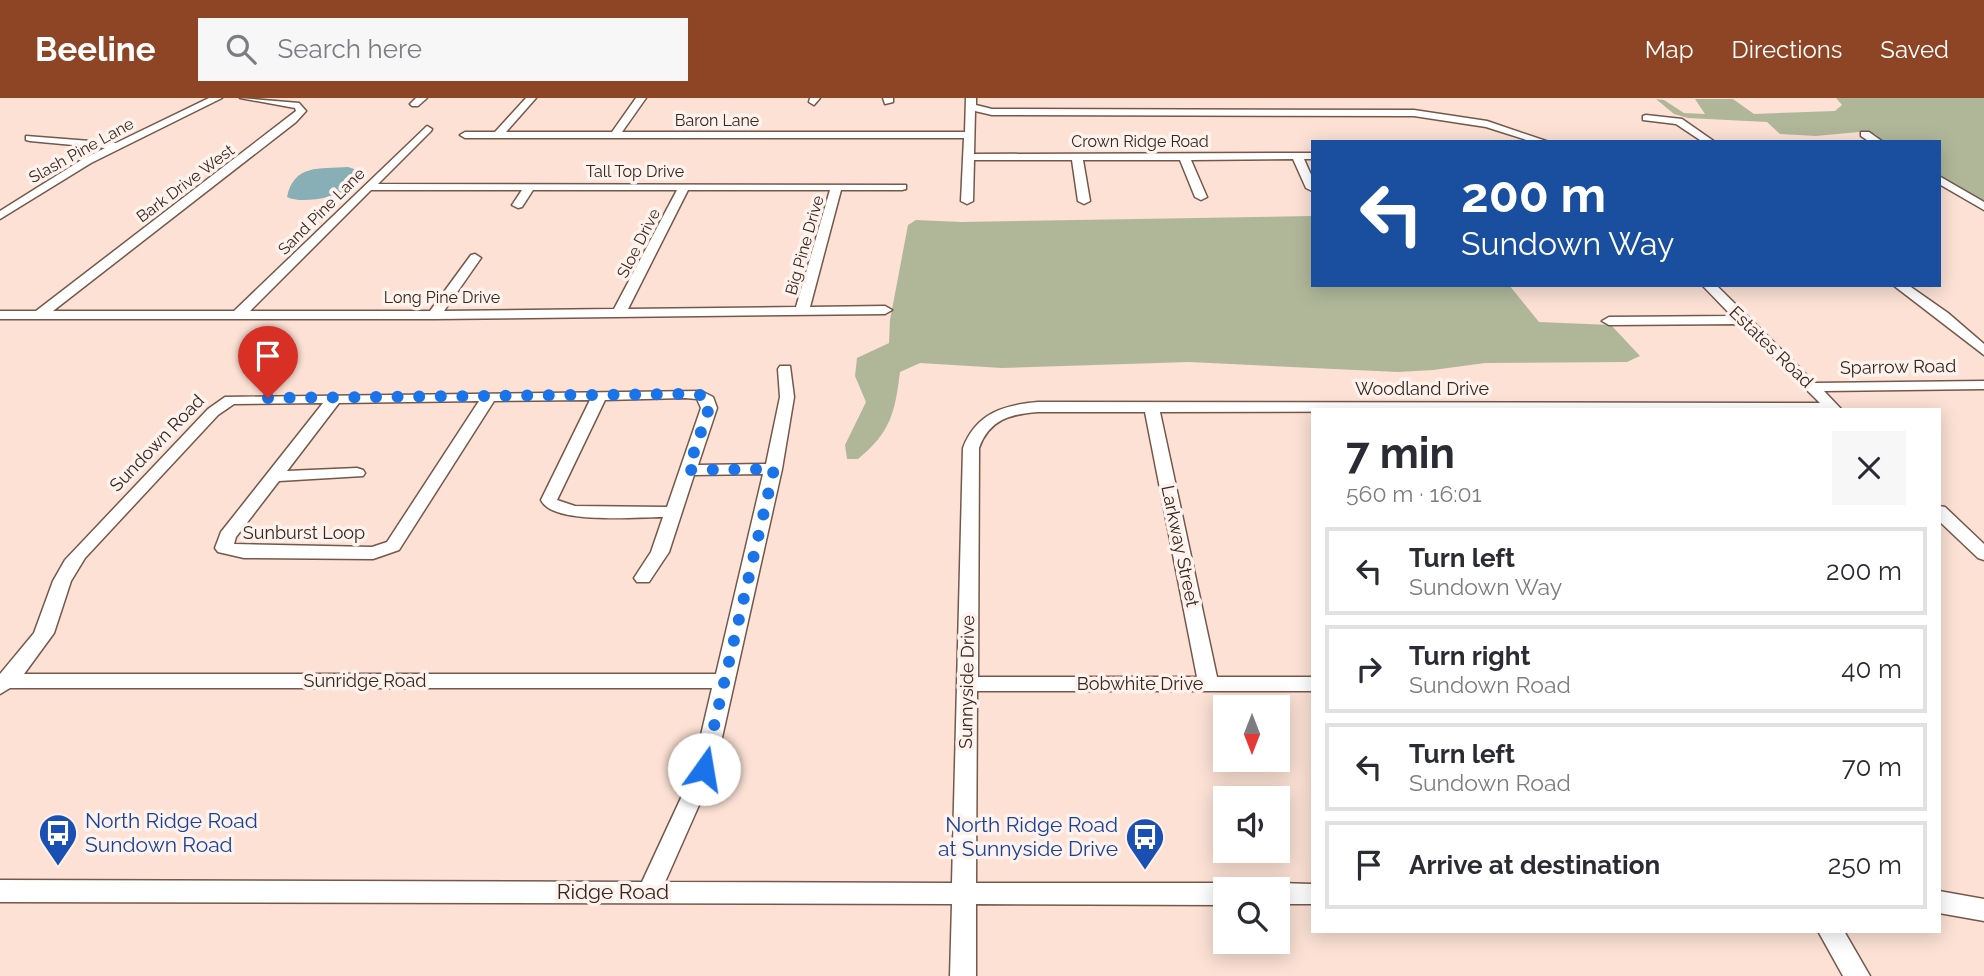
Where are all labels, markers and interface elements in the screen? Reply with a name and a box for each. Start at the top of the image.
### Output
search box [198,18,688,81]
text: Beeline [35,30,156,69]
icon: search [222,30,260,68]
text: Search here [278,34,422,64]
text: Map [1645,35,1694,64]
text: Directions [1732,35,1842,64]
text: Saved [1880,35,1949,64]
street label: Baron Lane [675,111,759,130]
street label: Slash Pine Lane [25,114,137,187]
street label: Crown Ridge Road [1071,132,1209,151]
street label: Bark Drive West [133,140,238,226]
street label: Tall Top Drive [586,162,684,181]
street label: Sand Pine Lane [274,164,369,259]
text: 200 m [1461,166,1606,223]
icon: left [1346,168,1437,259]
street label: Big Pine Drive [781,193,828,297]
street label: Sloe Drive [613,205,664,281]
text: Sundown Way [1461,225,1674,262]
street label: Long Pine Drive [384,288,500,307]
street label: Estates Road [1725,301,1818,392]
pin [238,326,298,398]
icon: arrive [249,337,287,375]
street label: Sparrow Road [1840,355,1956,378]
street label: Woodland Drive [1355,378,1490,399]
street label: Sundown Road [105,390,208,495]
text: 7 min [1346,429,1455,478]
button: close [1832,431,1906,505]
text: 560 m · 16:01 [1346,480,1482,507]
street label: Larkway Street [1157,483,1204,609]
street label: Sunburst Loop [243,522,365,543]
text: Turn left [1409,543,1515,573]
icon: left [1350,552,1388,590]
text: 200 m [1826,556,1902,586]
text: Sundown Way [1409,573,1562,600]
street label: Sunnyside Drive [955,614,978,749]
text: Turn right [1409,641,1530,671]
icon: right [1350,650,1388,688]
text: 40 m [1841,654,1902,684]
street label: Sunridge Road [303,670,427,691]
text: Sundown Road [1409,671,1571,698]
street label: Bobwhite Drive [1077,673,1204,694]
north arrow [1213,695,1290,772]
map controls [1213,695,1290,954]
position arrow [667,732,741,806]
text: Turn left [1409,739,1515,769]
icon: left [1350,748,1388,786]
text: 70 m [1842,752,1902,782]
text: Sundown Road [1409,769,1571,796]
button: sound [1213,786,1290,863]
place label: North Ridge Road Sundown Road [85,808,258,857]
bus stop icon: North Ridge Road Sundown Road [37,812,79,867]
place label: North Ridge Road at Sunnyside Drive [938,812,1118,861]
bus stop icon: North Ridge Road at Sunnyside Drive [1124,816,1166,871]
icon: arrive [1350,846,1388,884]
text: Arrive at destination [1409,850,1660,880]
text: 250 m [1828,850,1902,880]
button: search [1213,877,1290,954]
street label: Ridge Road [557,879,669,904]

